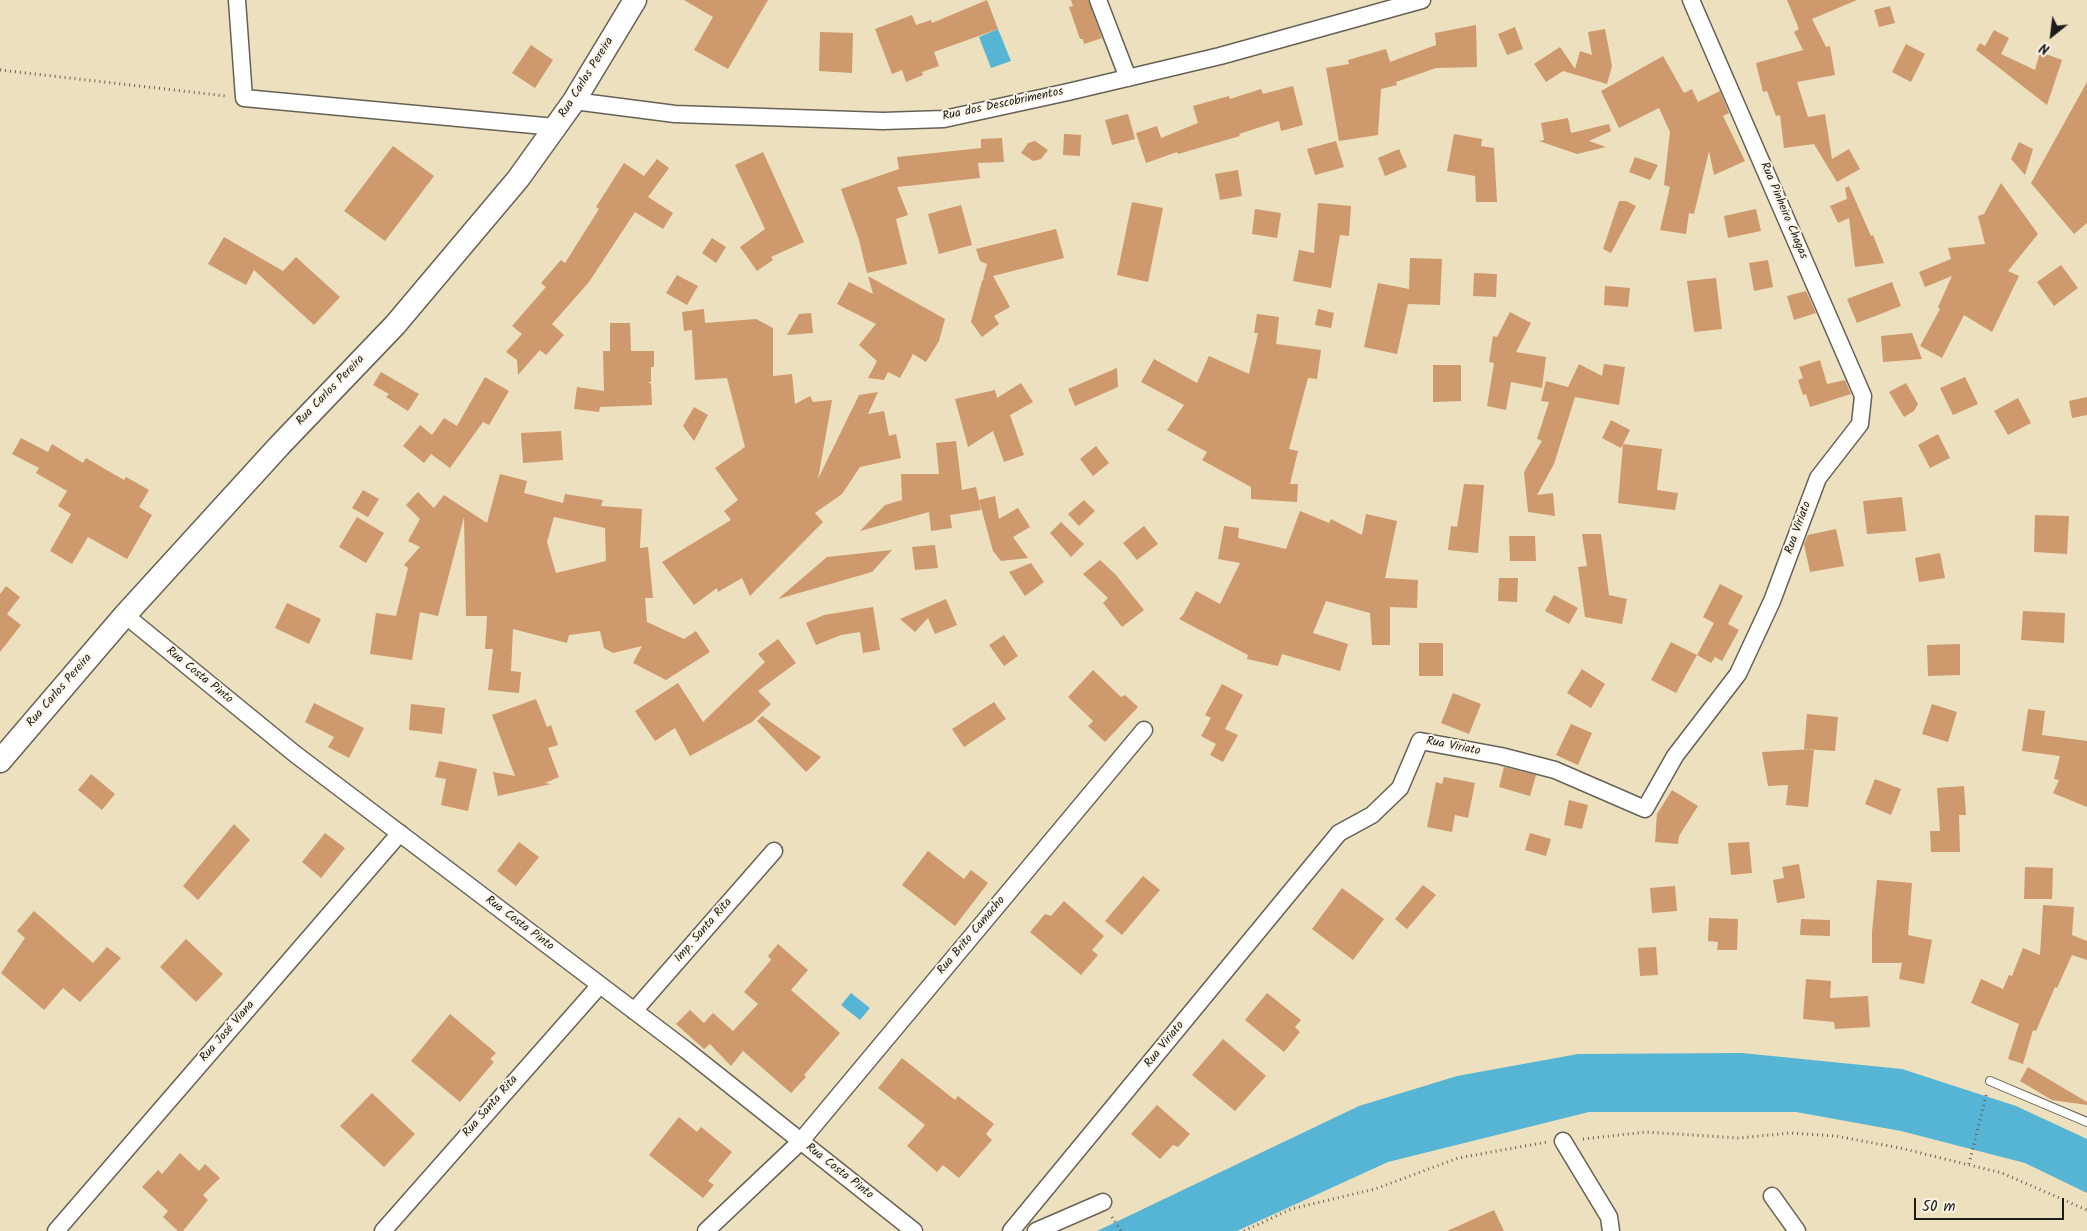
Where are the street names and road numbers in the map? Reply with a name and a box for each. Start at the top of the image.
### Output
street label: Rua Carlos Pereira [557,35,617,121]
street label: Rua dos Descobrimentos [941,85,1065,125]
street label: Rua Pinheiro Chagas [1756,161,1810,261]
street label: Rua Carlos Pereira [294,353,368,429]
street label: Rua Viriato [1783,500,1815,556]
street label: Rua Costa Pinto [163,645,235,707]
street label: Rua Carlos Pereira [24,652,96,730]
street label: Rua Viriato [1425,735,1481,759]
street label: Rua Costa Pinto [482,894,556,954]
street label: Rua Brito Camacho [935,894,1009,978]
street label: Imp. Santa Rita [672,896,736,966]
street label: Rua José Viana [198,998,258,1066]
street label: Rua Viriato [1142,1019,1188,1071]
street label: Rua Santa Rita [460,1073,522,1141]
street label: Rua Costa Pinto [802,1141,876,1203]

